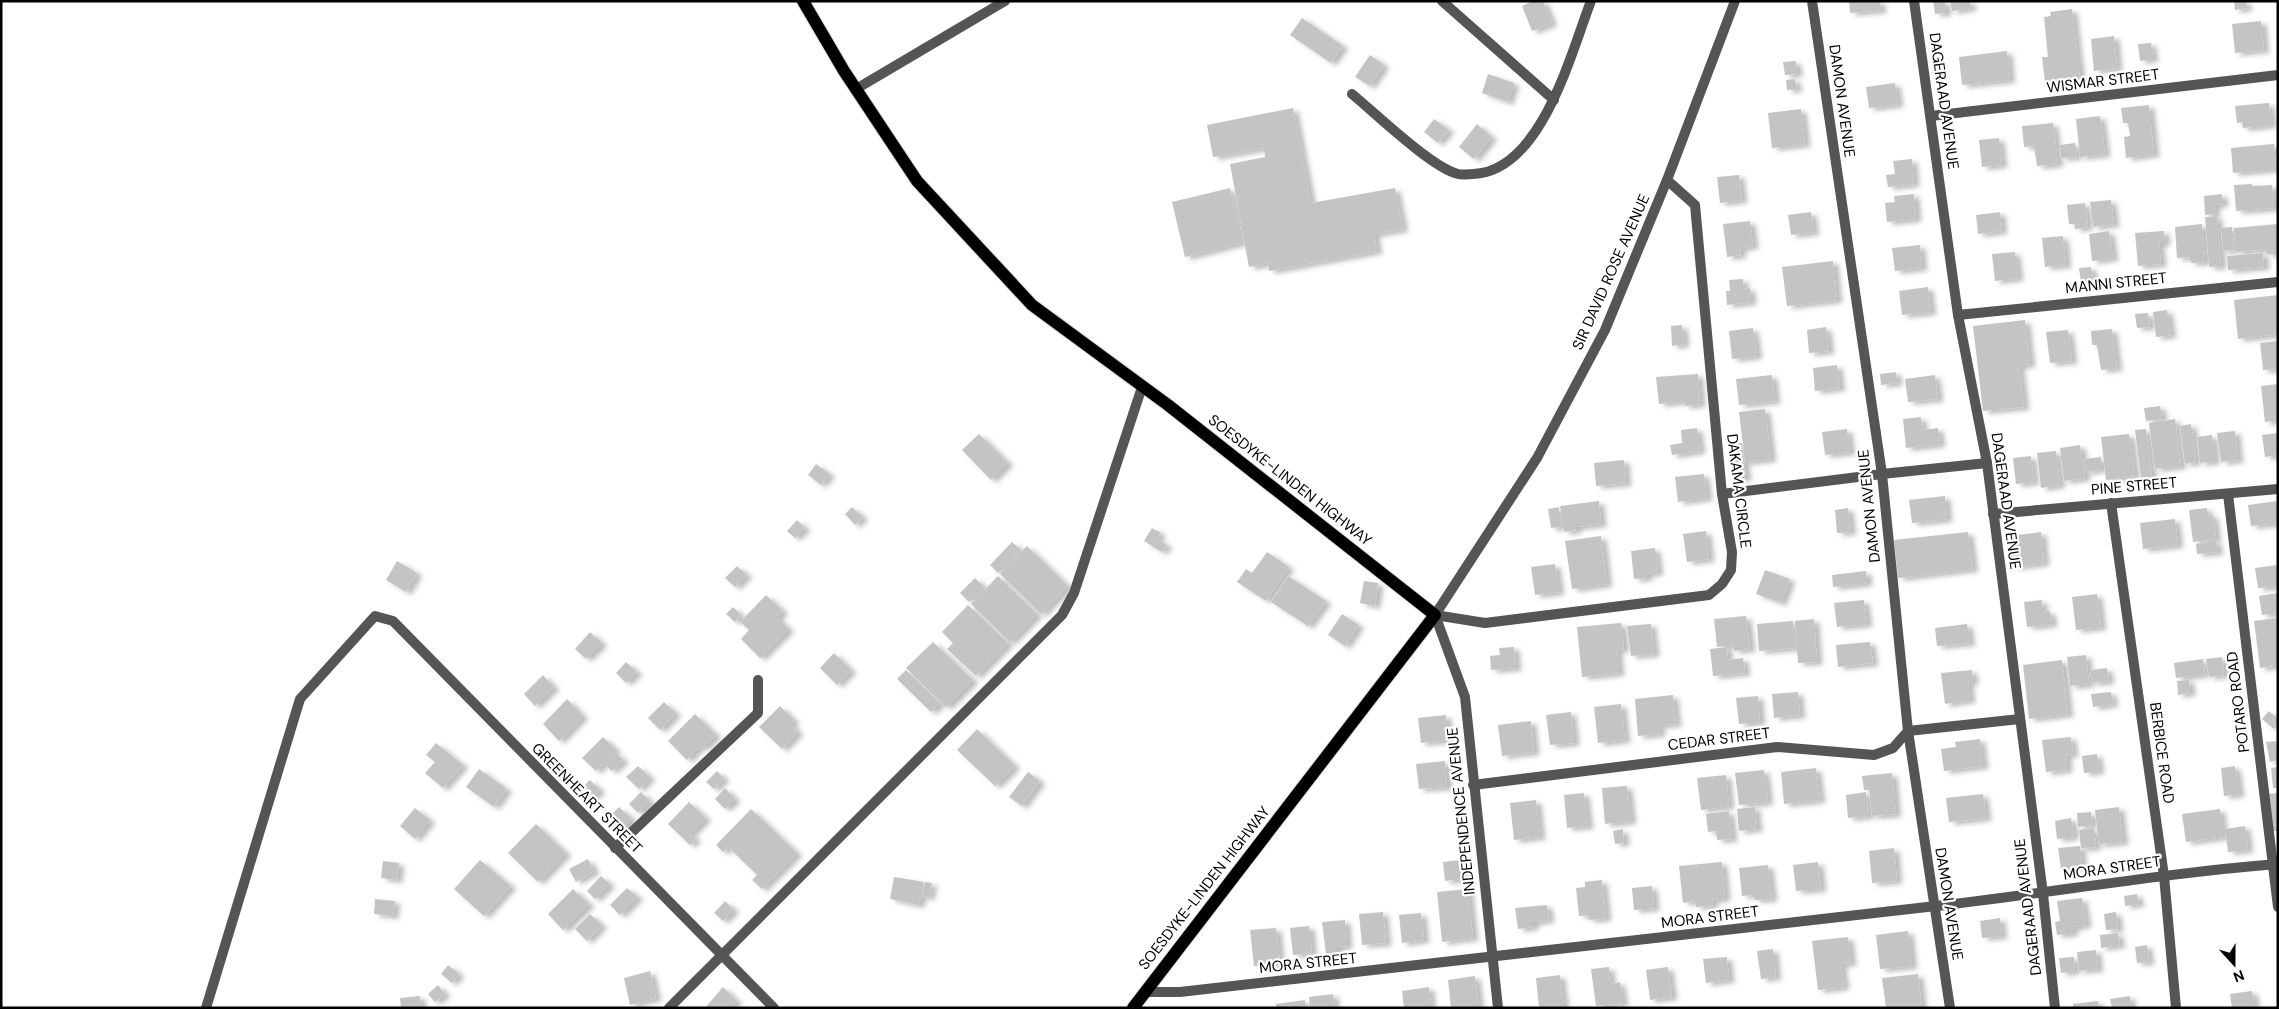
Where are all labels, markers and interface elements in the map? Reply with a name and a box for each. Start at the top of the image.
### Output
street label: DAGERAAD AVENUE [1925,31,1963,171]
street label: DAMON AVENUE [1824,43,1860,159]
street label: WISMAR STREET [2046,64,2160,98]
street label: SIR DAVID ROSE AVENUE [1568,191,1654,353]
street label: MANNI STREET [2064,268,2168,298]
street label: SOESDYKE-LINDEN HIGHWAY [1204,410,1376,550]
street label: DAGERAAD AVENUE [1987,431,2025,571]
street label: DAKAMA CIRCLE [1722,433,1756,549]
street label: DAMON AVENUE [1853,448,1885,564]
street label: PINE STREET [2090,472,2178,500]
street label: POTARO ROAD [2222,650,2254,754]
street label: BERBICE ROAD [2145,701,2179,805]
street label: CEDAR STREET [1667,723,1771,755]
street label: INDEPENDENCE AVENUE [1442,726,1480,896]
street label: GREENHEART STREET [527,738,647,858]
street label: SOESDYKE-LINDEN HIGHWAY [1134,802,1274,974]
street label: DAGERAAD AVENUE [2010,837,2046,977]
street label: DAMON AVENUE [1930,846,1968,962]
street label: MORA STREET [2062,851,2162,885]
street label: MORA STREET [1660,901,1760,933]
north arrow [2209,939,2259,989]
street label: MORA STREET [1258,948,1358,978]
text: N [2231,966,2247,986]

